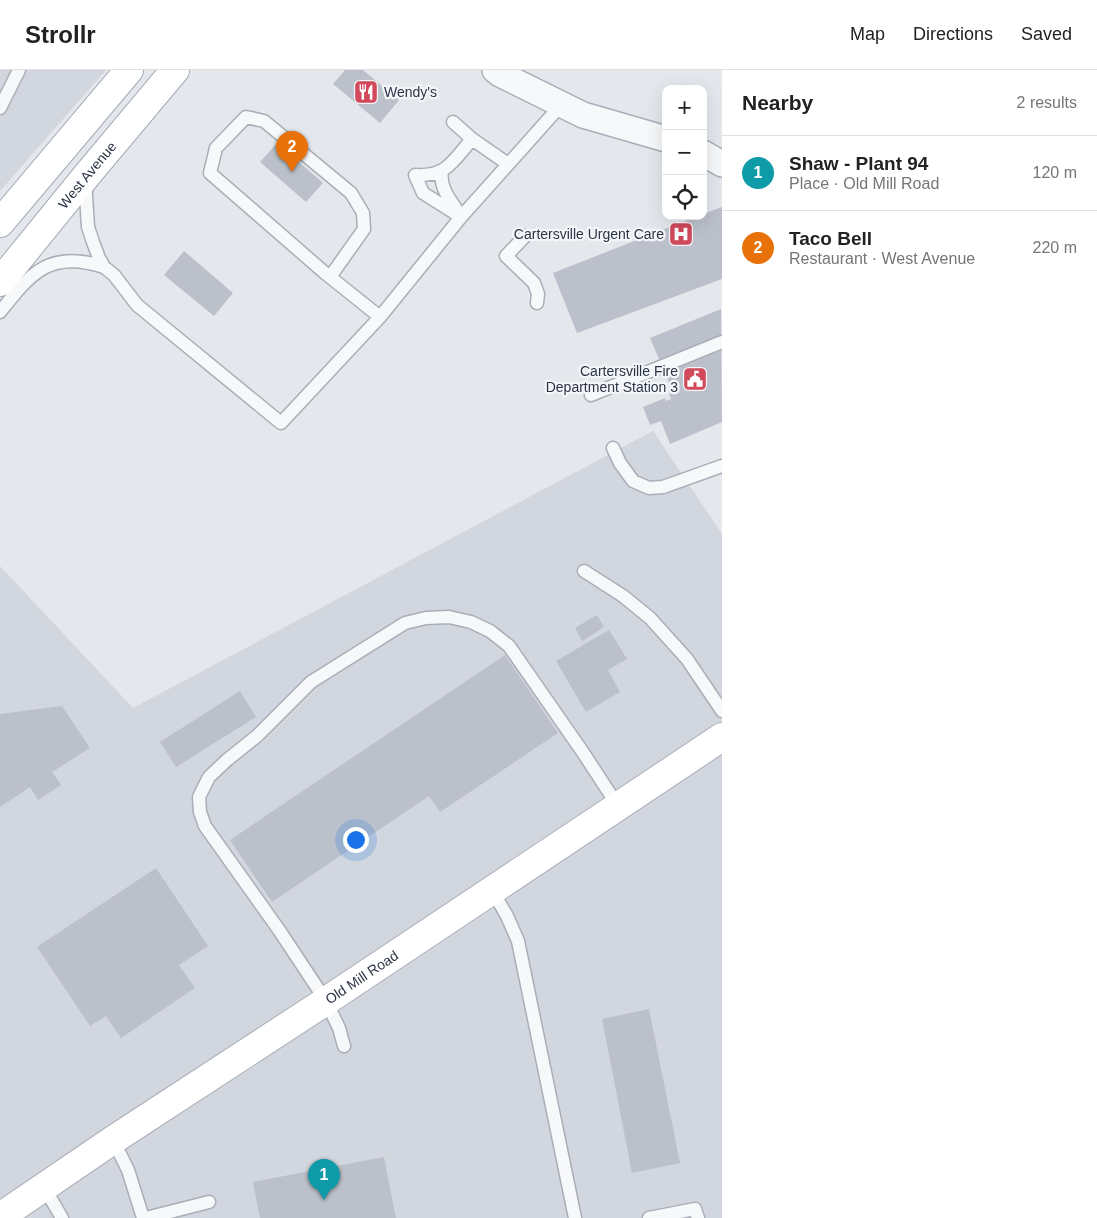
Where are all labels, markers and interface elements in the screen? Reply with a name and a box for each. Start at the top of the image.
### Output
text: Strollr [25,21,96,48]
text: Map [850,24,885,44]
text: Directions [913,24,993,44]
text: Saved [1021,24,1072,44]
restaurant icon: Wendy's [353,79,379,105]
place label: Wendy's [384,84,437,100]
map controls [662,85,707,220]
button: + [662,85,707,130]
text: Nearby [742,91,813,114]
text: 2 results [1017,94,1077,111]
button: − [662,130,707,175]
pin: 2 [276,131,308,172]
street label: West Avenue [55,138,120,212]
text: Shaw - Plant 94 [789,153,928,174]
text: 1 [754,164,762,181]
text: 120 m [1033,164,1077,181]
button: locate [662,175,707,220]
text: Place · Old Mill Road [789,175,939,192]
hospital icon: Cartersville Urgent Care [668,221,694,247]
place label: Cartersville Urgent Care [514,226,664,242]
text: Taco Bell [789,228,872,249]
text: 2 [754,239,762,256]
text: 220 m [1033,239,1077,256]
text: Restaurant · West Avenue [789,250,975,267]
place label: Cartersville Fire Department Station 3 [546,363,678,395]
public building icon: Cartersville Fire Department Station 3 [682,366,708,392]
your location [343,827,369,853]
street label: Old Mill Road [322,947,401,1007]
pin: 1 [308,1159,340,1200]

